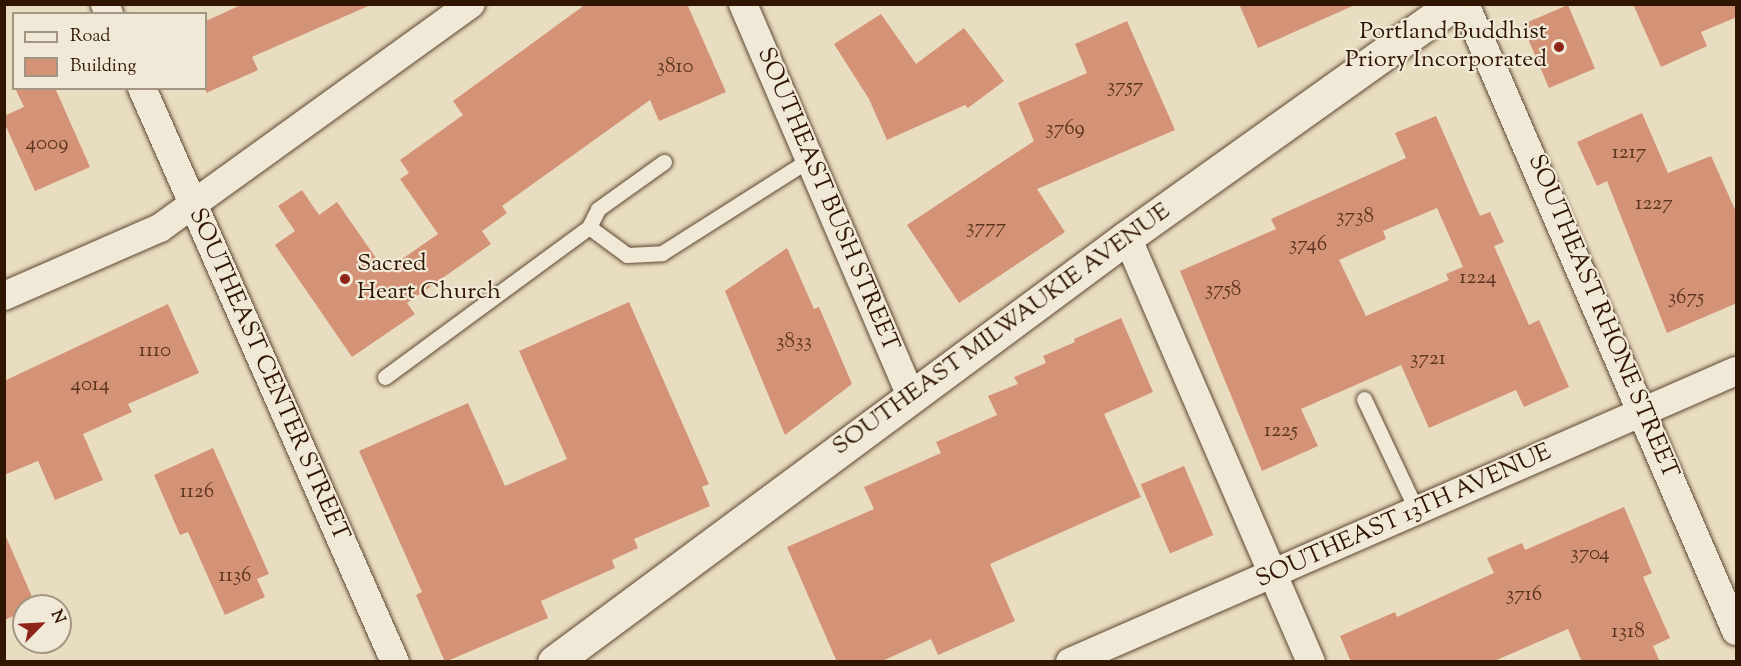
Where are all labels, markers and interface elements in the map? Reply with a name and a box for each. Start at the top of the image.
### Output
legend [12,12,207,90]
place label: Portland Buddhist Priory Incorporated [1345,19,1547,75]
text: Road [70,24,110,50]
marker: Portland Buddhist Priory Incorporated [1552,40,1566,54]
street label: SOUTHEAST BUSH STREET [750,44,904,356]
text: Building [70,54,136,80]
house number: 3810 [656,54,694,80]
house number: 3757 [1107,74,1143,100]
house number: 3769 [1045,116,1085,142]
house number: 4009 [26,131,68,157]
house number: 1217 [1612,140,1646,166]
street label: SOUTHEAST RHONE STREET [1520,151,1684,483]
house number: 1227 [1635,191,1673,217]
street label: SOUTHEAST MILWAUKIE AVENUE [827,198,1177,462]
street label: SOUTHEAST CENTER STREET [181,204,355,546]
house number: 3738 [1336,204,1374,230]
house number: 3777 [966,215,1006,241]
house number: 3746 [1289,232,1327,258]
place label: Sacred Heart Church [357,251,501,307]
house number: 1224 [1459,265,1497,291]
marker: Sacred Heart Church [338,272,352,286]
house number: 3758 [1205,277,1241,303]
house number: 3675 [1668,285,1704,311]
house number: 3833 [776,329,812,355]
house number: 1110 [139,338,171,364]
house number: 3721 [1410,346,1446,372]
house number: 4014 [70,372,110,398]
house number: 1225 [1264,418,1298,444]
street label: SOUTHEAST 13TH AVENUE [1252,439,1556,595]
house number: 1126 [180,479,214,505]
house number: 3704 [1570,541,1610,567]
house number: 1136 [218,563,252,589]
house number: 3716 [1506,582,1542,608]
north arrow [12,594,72,654]
text: N [44,607,70,628]
house number: 1318 [1611,619,1645,645]

